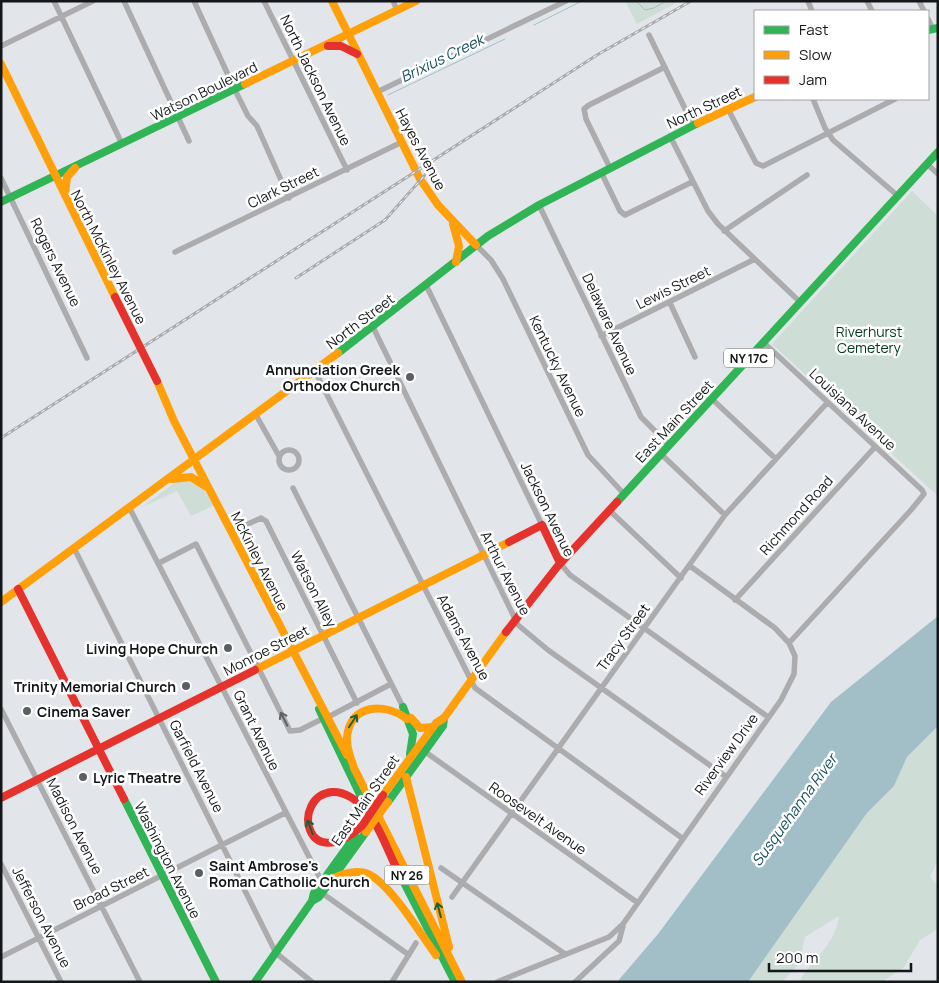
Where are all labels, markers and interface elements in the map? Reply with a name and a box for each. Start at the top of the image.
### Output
legend [754,10,929,100]
street label: North Jackson Avenue [276,12,356,148]
text: Fast [799,19,828,40]
water label: Brixius Creek [397,28,489,87]
text: Slow [799,44,832,65]
street label: Watson Boulevard [147,57,261,125]
text: Jam [799,69,827,90]
street label: North Street [663,81,745,133]
street label: Hayes Avenue [391,105,451,193]
street label: Clark Street [244,161,322,212]
street label: North McKinley Avenue [67,187,151,327]
street label: Rogers Avenue [26,214,86,310]
street label: Lewis Street [633,261,714,313]
street label: Delaware Avenue [578,270,642,378]
street label: North Street [322,289,398,353]
street label: Kentucky Avenue [525,312,591,420]
park label: Riverhurst Cemetery [836,322,903,357]
road number: NY 17C [724,348,774,368]
place label: Annunciation Greek Orthodox Church [266,360,400,395]
street label: Louisiana Avenue [805,364,901,454]
marker: Annunciation Greek Orthodox Church [404,371,416,383]
street label: East Main Street [631,375,718,466]
street label: Jackson Avenue [517,458,579,560]
street label: Richmond Road [755,471,837,559]
street label: McKinley Avenue [227,508,293,614]
street label: Arthur Avenue [477,528,535,618]
street label: Watson Alley [287,548,342,631]
street label: Adams Avenue [433,591,495,683]
street label: Tracy Street [592,599,654,675]
street label: Monroe Street [220,620,312,680]
place label: Living Hope Church [86,639,218,658]
marker: Living Hope Church [222,642,234,654]
place label: Trinity Memorial Church [14,677,176,696]
marker: Trinity Memorial Church [180,680,192,692]
street label: Grant Avenue [229,687,285,773]
place label: Cinema Saver [37,702,130,721]
marker: Cinema Saver [21,705,33,717]
street label: Riverview Drive [690,709,762,799]
one-way arrow [279,712,289,727]
one-way arrow [348,715,358,729]
street label: Garfield Avenue [165,716,229,816]
water label: Susquehanna River [746,748,843,870]
street label: East Main Street [327,751,404,849]
place label: Lyric Theatre [93,768,182,787]
marker: Lyric Theatre [77,771,89,783]
street label: Madison Avenue [43,775,107,877]
street label: Roosevelt Avenue [485,777,591,859]
street label: Washington Avenue [130,798,206,922]
one-way arrow [305,820,314,835]
place label: Saint Ambrose's Roman Catholic Church [209,856,370,891]
street label: Broad Street [70,861,152,914]
street label: Jefferson Avenue [8,863,76,971]
road number: NY 26 [384,866,430,884]
marker: Saint Ambrose's Roman Catholic Church [193,867,205,879]
one-way arrow [434,902,443,918]
scale bar [769,940,912,972]
text: 200 m [776,947,819,968]

